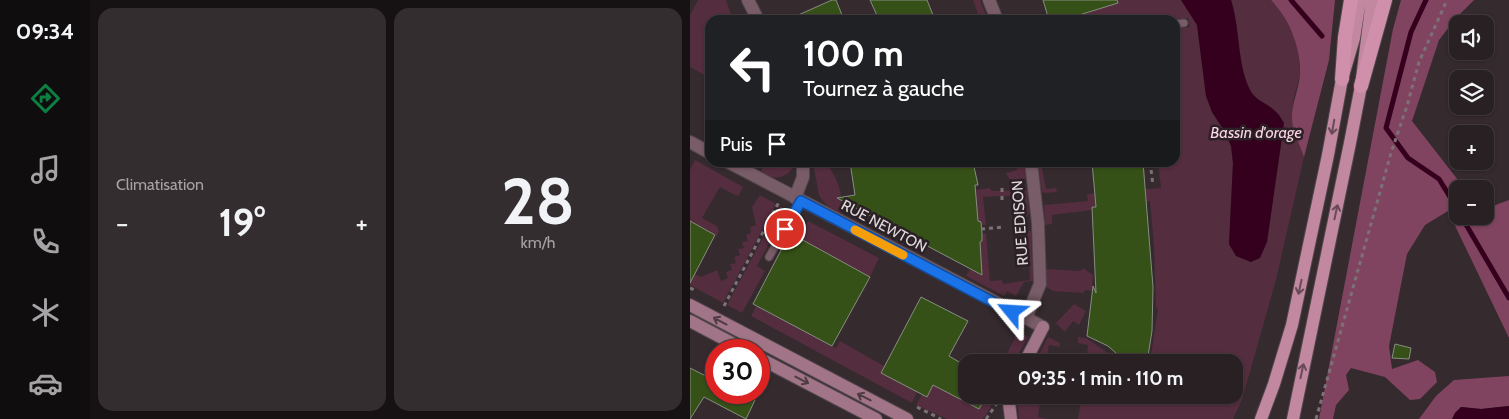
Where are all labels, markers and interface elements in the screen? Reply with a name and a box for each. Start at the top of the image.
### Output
map controls [1449,15,1494,225]
button: sound [1449,15,1494,60]
text: 09:34 [16,18,74,45]
text: 100 m [803,32,904,75]
icon: left [720,35,785,100]
button: layers [1449,70,1494,115]
text: Tournez à gauche [803,75,964,102]
icon: directions [28,81,63,116]
one-way arrow [1328,119,1337,135]
water label: Bassin d'orage [1210,123,1302,142]
button: + [1449,125,1494,170]
icon: arrive [763,130,791,158]
text: Puis [720,133,753,156]
icon: music [28,152,63,187]
text: 28 [501,161,575,240]
text: Climatisation [116,175,204,194]
street label: RUE EDISON [1008,180,1032,266]
button: − [1449,180,1494,225]
street label: RUE NEWTON [838,196,930,256]
text: 19° [219,199,265,246]
one-way arrow [1332,205,1341,221]
text: − [116,206,128,240]
text: + [356,206,368,240]
pin [764,208,806,250]
icon: arrive [771,215,799,243]
icon: phone [28,224,63,259]
text: km/h [520,233,556,252]
one-way arrow [1295,278,1305,294]
position arrow [985,285,1037,337]
icon: climate [28,295,63,330]
one-way arrow [713,316,728,326]
speed limit sign: 30 [705,339,770,404]
one-way arrow [1298,364,1308,380]
icon: car [28,366,63,401]
text: 09:35 · 1 min · 110 m [1018,367,1183,390]
one-way arrow [794,376,809,385]
one-way arrow [857,392,872,401]

